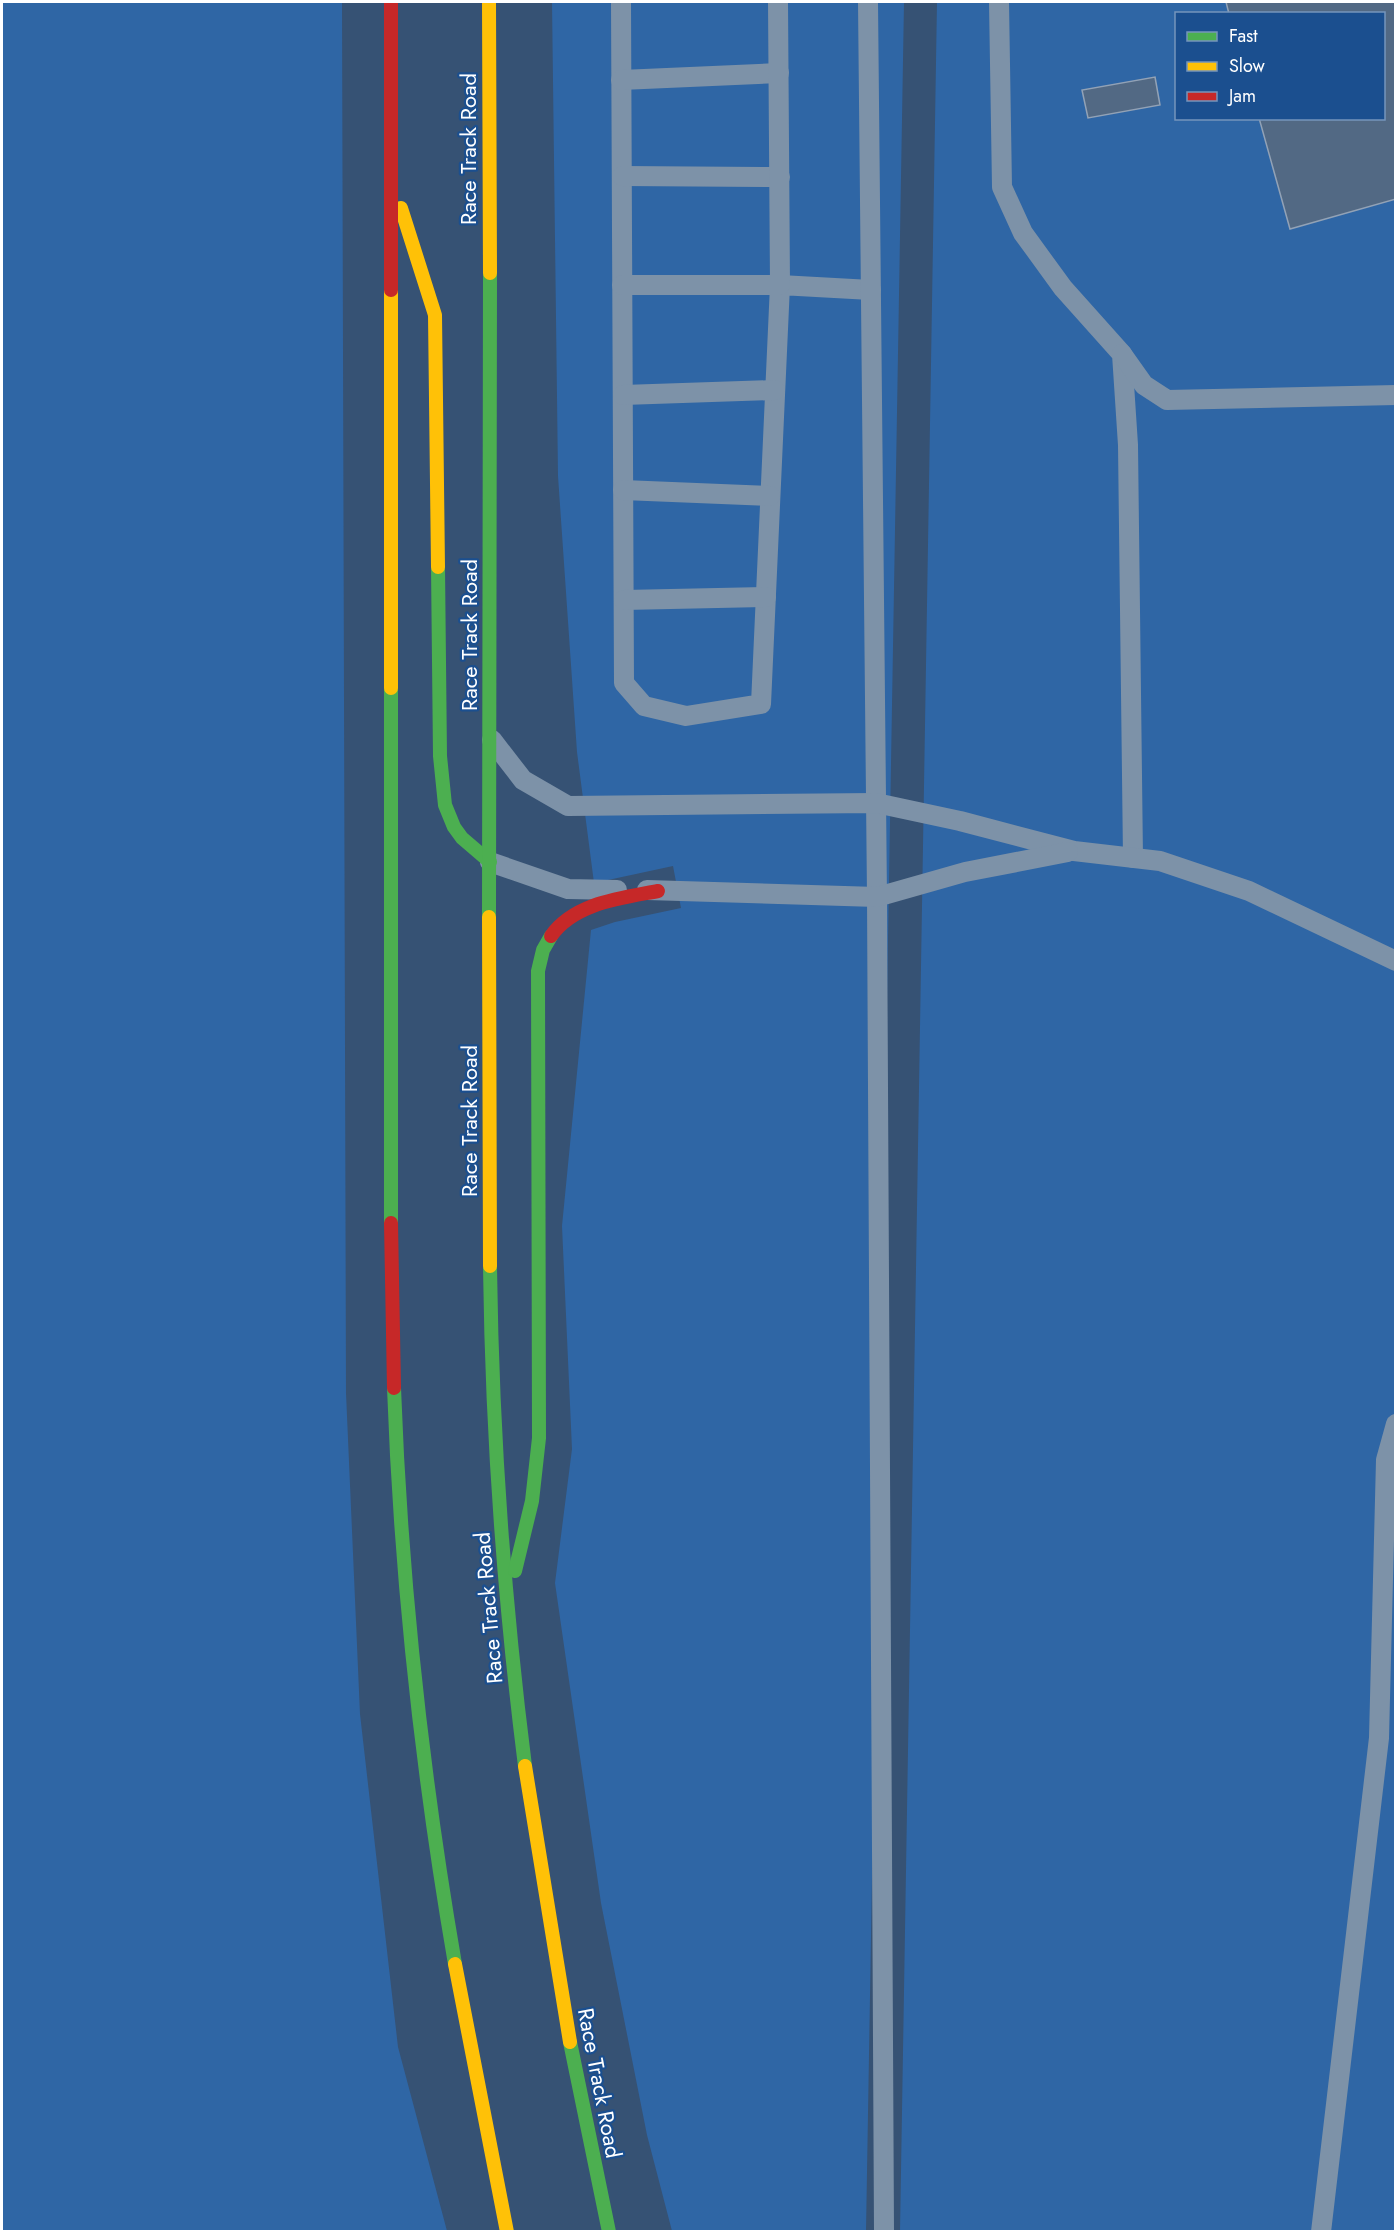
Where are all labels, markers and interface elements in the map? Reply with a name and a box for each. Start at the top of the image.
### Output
legend [1175,12,1385,120]
text: Fast [1229,23,1258,49]
text: Slow [1229,53,1266,79]
street label: Race Track Road [452,73,484,225]
text: Jam [1227,83,1256,109]
street label: Race Track Road [453,559,485,711]
street label: Race Track Road [453,1045,485,1197]
street label: Race Track Road [465,1531,511,1685]
street label: Race Track Road [570,2005,630,2161]

